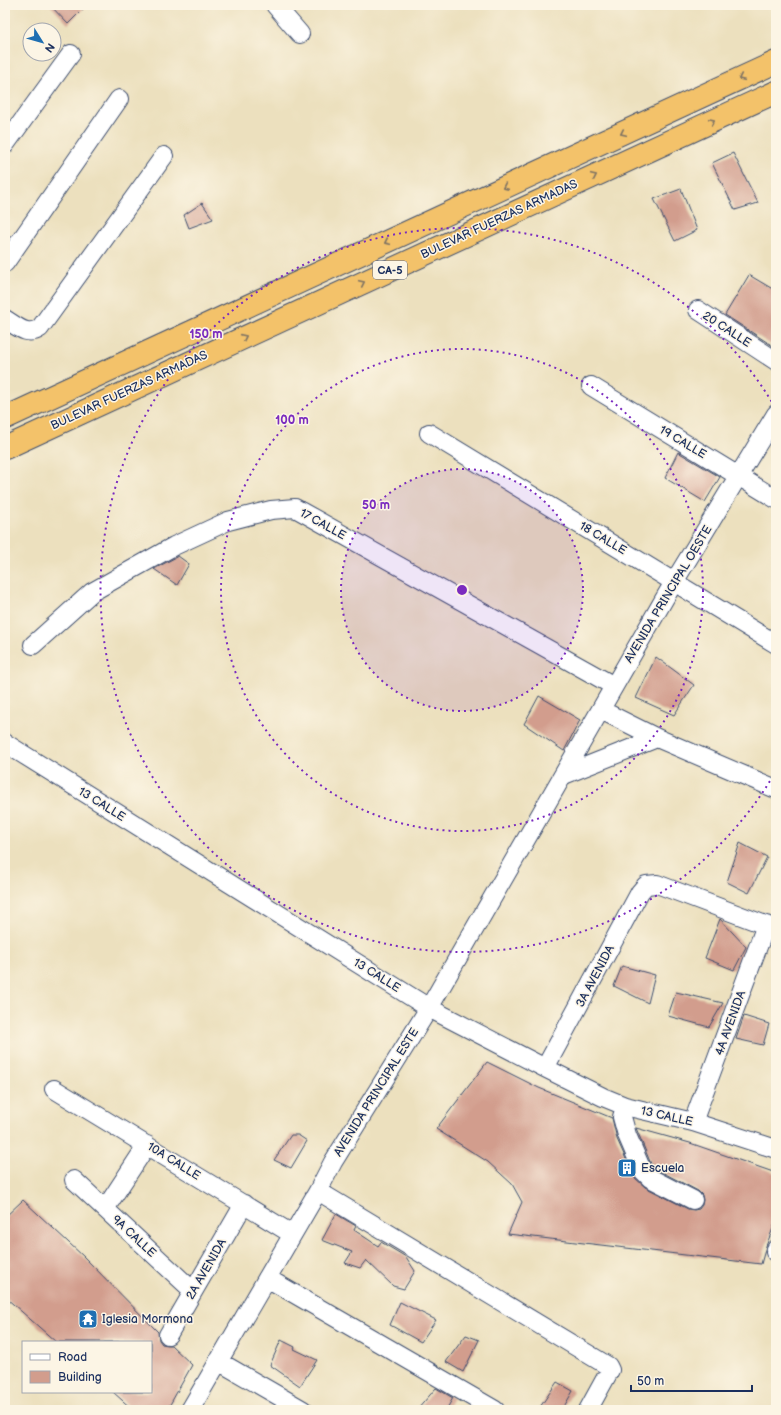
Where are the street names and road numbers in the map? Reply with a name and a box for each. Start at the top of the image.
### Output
street label: BULEVAR FUERZAS ARMADAS [418,176,580,262]
road number: CA-5 [373,261,407,279]
street label: 20 CALLE [700,308,754,351]
street label: BULEVAR FUERZAS ARMADAS [48,347,210,433]
street label: 19 CALLE [656,423,709,462]
street label: 17 CALLE [297,506,349,543]
street label: 18 CALLE [576,518,629,558]
street label: AVENIDA PRINCIPAL OESTE [621,523,716,666]
street label: 13 CALLE [75,784,128,825]
street label: 3A AVENIDA [573,942,618,1010]
street label: 13 CALLE [350,955,403,996]
street label: 4A AVENIDA [712,988,749,1058]
street label: AVENIDA PRINCIPAL ESTE [331,1025,422,1159]
street label: 13 CALLE [639,1103,694,1130]
street label: 10A CALLE [144,1139,203,1184]
street label: 9A CALLE [108,1212,159,1261]
street label: 2A AVENIDA [183,1236,230,1302]

